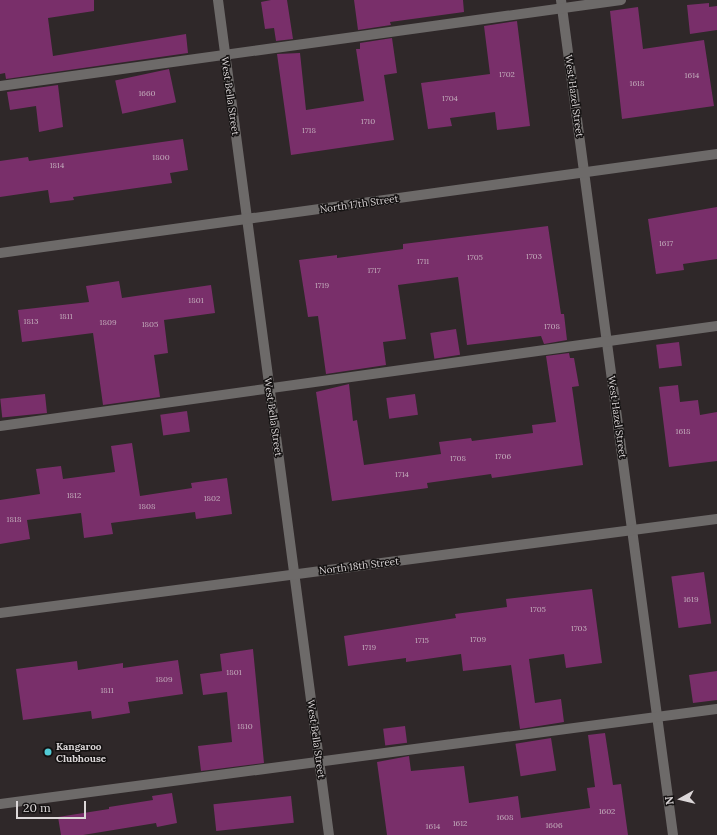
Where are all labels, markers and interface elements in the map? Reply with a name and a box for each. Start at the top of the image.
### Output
street label: West Hazel Street [562,54,586,138]
street label: West Bella Street [219,56,241,136]
house number: 1702 [499,70,515,80]
house number: 1614 [685,71,699,81]
house number: 1618 [630,79,644,89]
house number: 1660 [138,89,156,99]
house number: 1704 [442,94,458,104]
house number: 1710 [361,117,375,127]
house number: 1718 [302,126,316,136]
house number: 1800 [152,153,170,163]
house number: 1814 [50,161,64,171]
street label: North 17th Street [319,193,399,215]
house number: 1617 [659,239,673,249]
house number: 1703 [526,252,542,262]
house number: 1705 [467,253,483,263]
house number: 1711 [417,257,429,267]
house number: 1717 [367,266,381,276]
house number: 1719 [315,281,329,291]
house number: 1801 [188,296,204,306]
house number: 1811 [59,312,73,322]
house number: 1813 [24,317,38,327]
house number: 1809 [100,318,116,328]
house number: 1805 [142,320,158,330]
house number: 1708 [544,322,560,332]
street label: West Hazel Street [605,375,629,459]
street label: West Bella Street [262,377,284,457]
house number: 1618 [676,427,690,437]
house number: 1706 [495,452,511,462]
house number: 1708 [450,454,466,464]
house number: 1714 [395,470,409,480]
house number: 1812 [67,491,81,501]
house number: 1802 [204,494,220,504]
house number: 1808 [139,502,155,512]
house number: 1818 [7,515,21,525]
street label: North 18th Street [318,555,400,577]
house number: 1619 [683,595,699,605]
house number: 1705 [530,605,546,615]
house number: 1703 [571,624,587,634]
house number: 1709 [470,635,486,645]
house number: 1715 [415,636,429,646]
house number: 1719 [362,643,376,653]
house number: 1801 [226,668,242,678]
house number: 1809 [156,675,172,685]
house number: 1811 [100,686,114,696]
street label: West Bella Street [305,699,327,779]
house number: 1810 [237,722,253,732]
place label: Kangaroo Clubhouse [56,740,106,764]
marker: Kangaroo Clubhouse [43,747,53,757]
north arrow [661,779,701,819]
scale bar [18,793,88,819]
text: N [662,795,677,806]
text: 20 m [23,800,51,815]
house number: 1602 [599,807,615,817]
house number: 1608 [497,813,513,823]
house number: 1612 [453,819,467,829]
house number: 1606 [545,821,563,831]
house number: 1614 [426,822,440,832]

